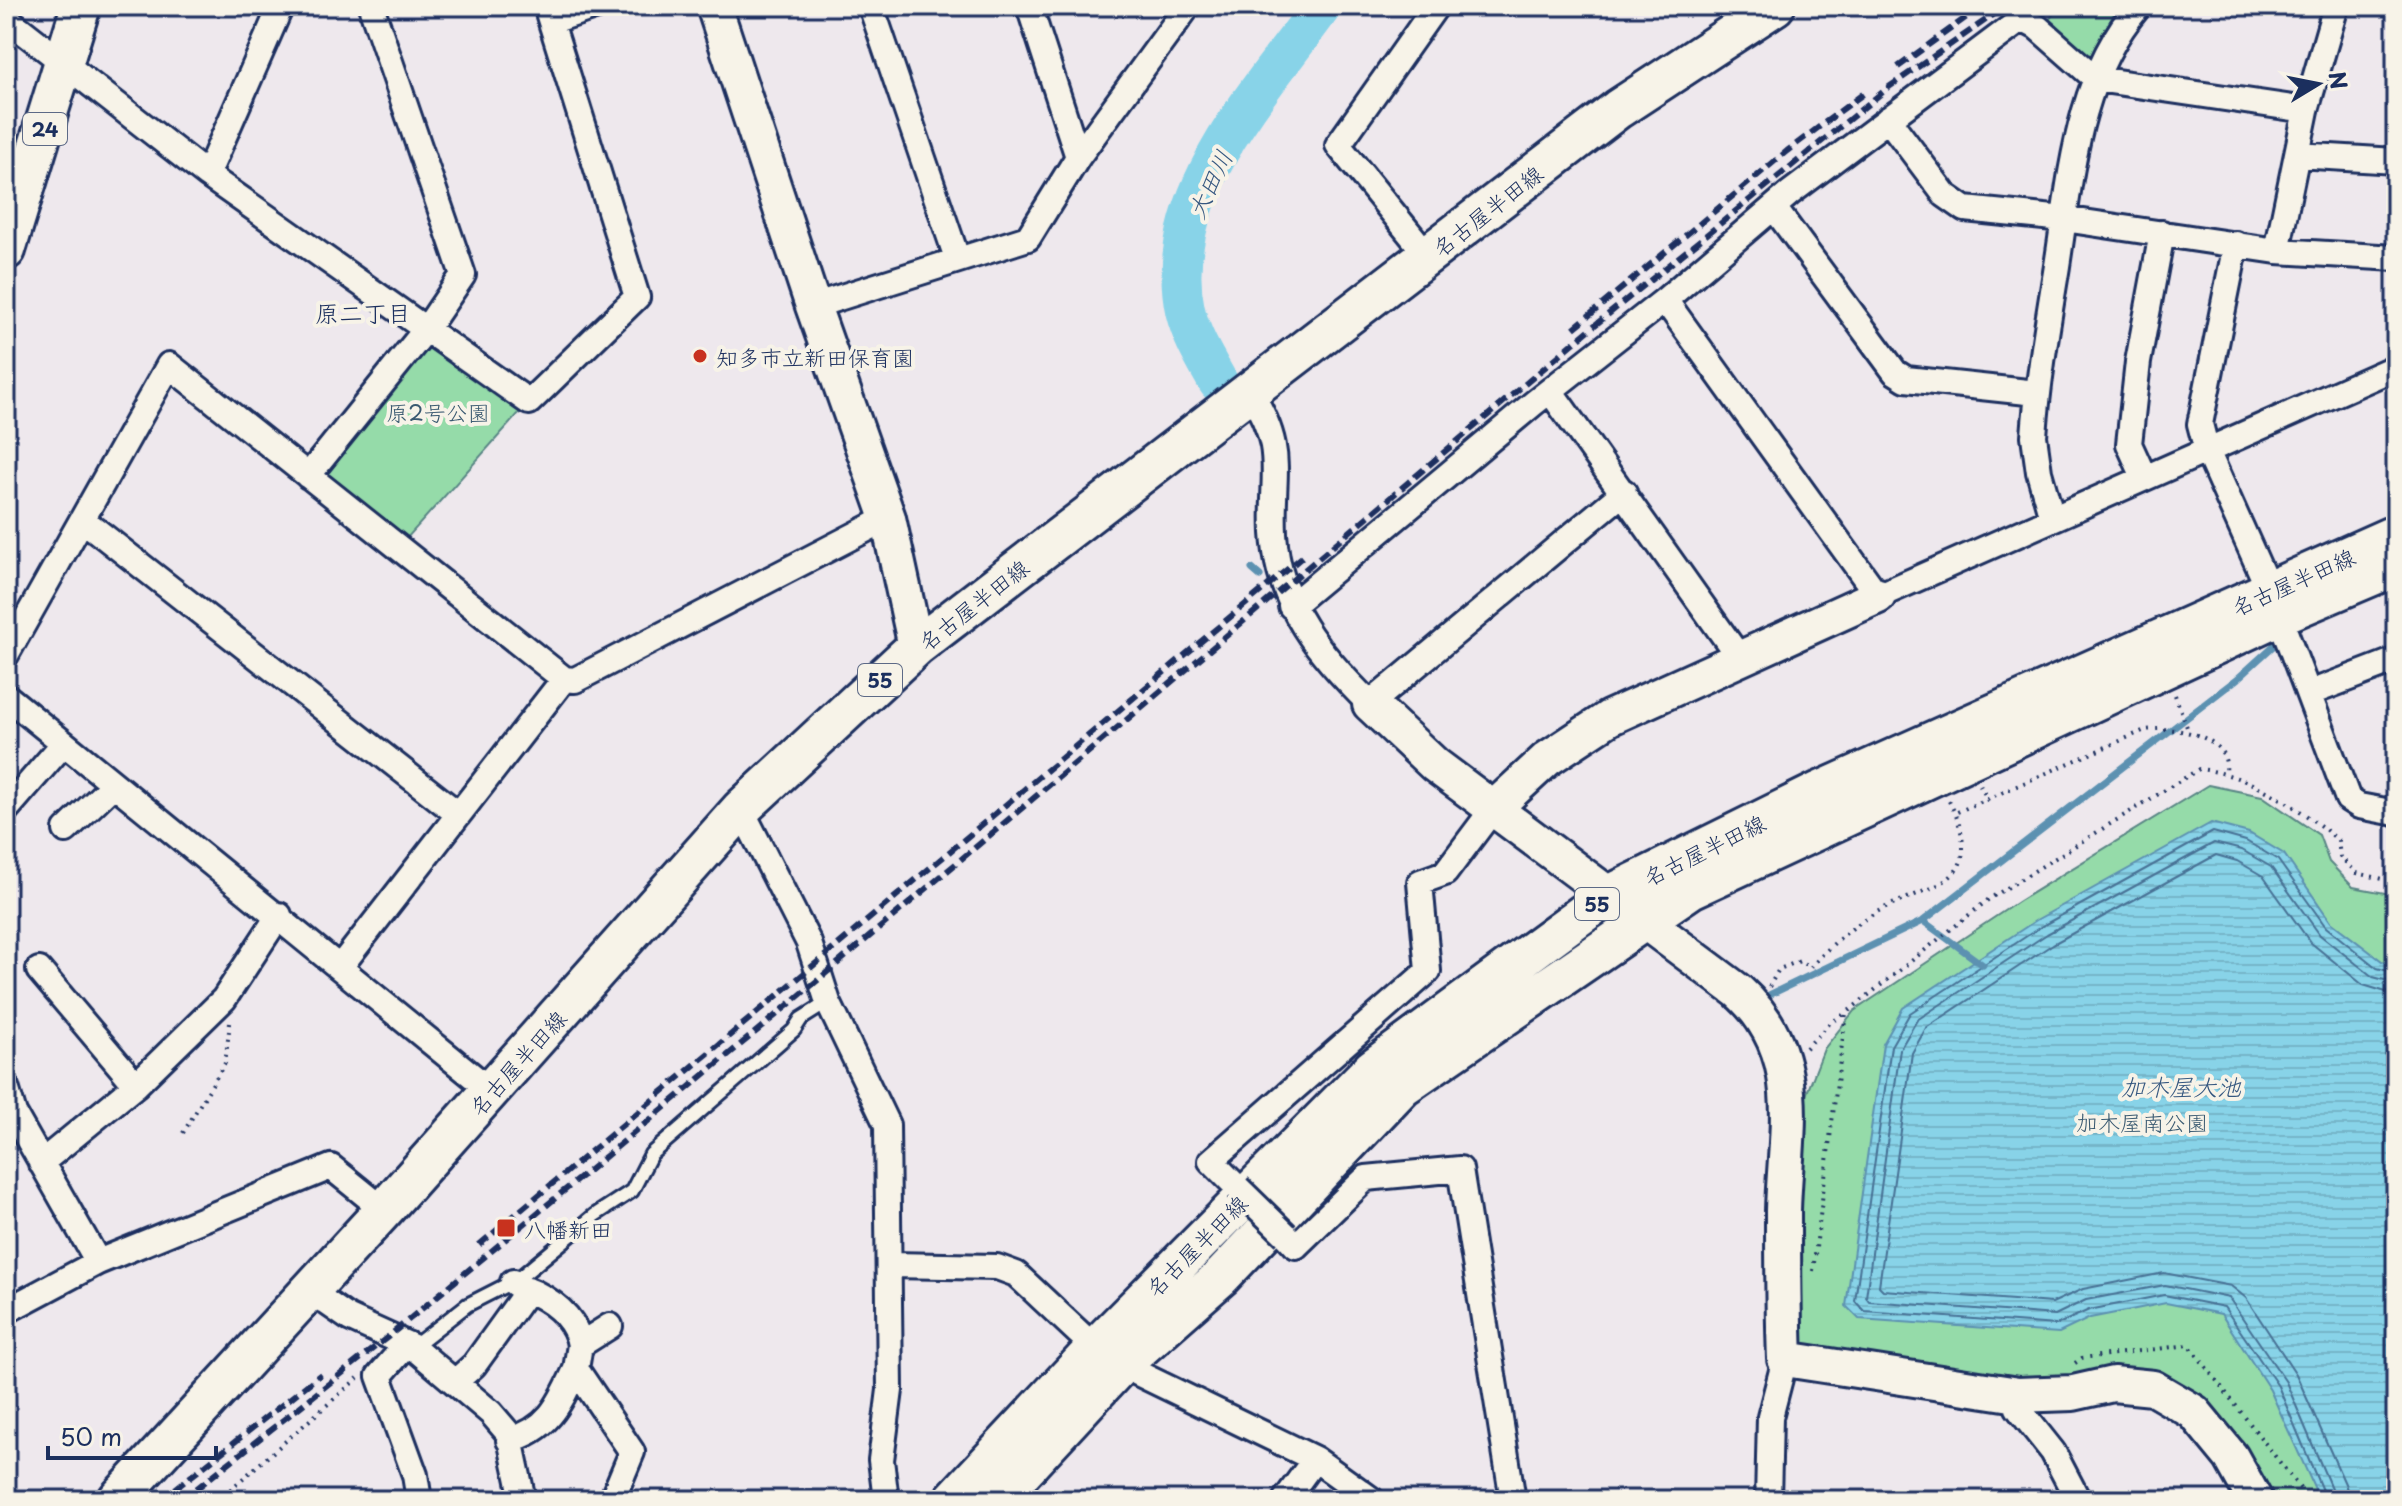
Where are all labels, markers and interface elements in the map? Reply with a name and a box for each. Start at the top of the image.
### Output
north arrow [2278,44,2358,124]
text: N [2321,69,2357,92]
road number: 24 [23,113,67,145]
water label: 大田川 [1177,144,1241,224]
street label: 名古屋半田線 [1425,156,1549,264]
district label: 原二丁目 [315,294,411,330]
place label: 知多市立新田保育園 [716,340,914,373]
marker: 知多市立新田保育園 [691,347,709,365]
park label: 原2号公園 [386,395,490,428]
street label: 名古屋半田線 [2226,539,2360,623]
street label: 名古屋半田線 [911,550,1035,658]
road number: 55 [858,664,902,696]
street label: 名古屋半田線 [1637,805,1771,893]
road number: 55 [1575,888,1619,920]
street label: 名古屋半田線 [461,1002,573,1122]
water label: 加木屋大池 [2121,1068,2242,1104]
park label: 加木屋南公園 [2076,1105,2208,1138]
street label: 名古屋半田線 [1138,1187,1254,1303]
place label: 八幡新田 [524,1212,612,1245]
marker: 八幡新田 [495,1217,517,1239]
scale bar [48,1410,216,1460]
text: 50 m [60,1418,122,1454]

